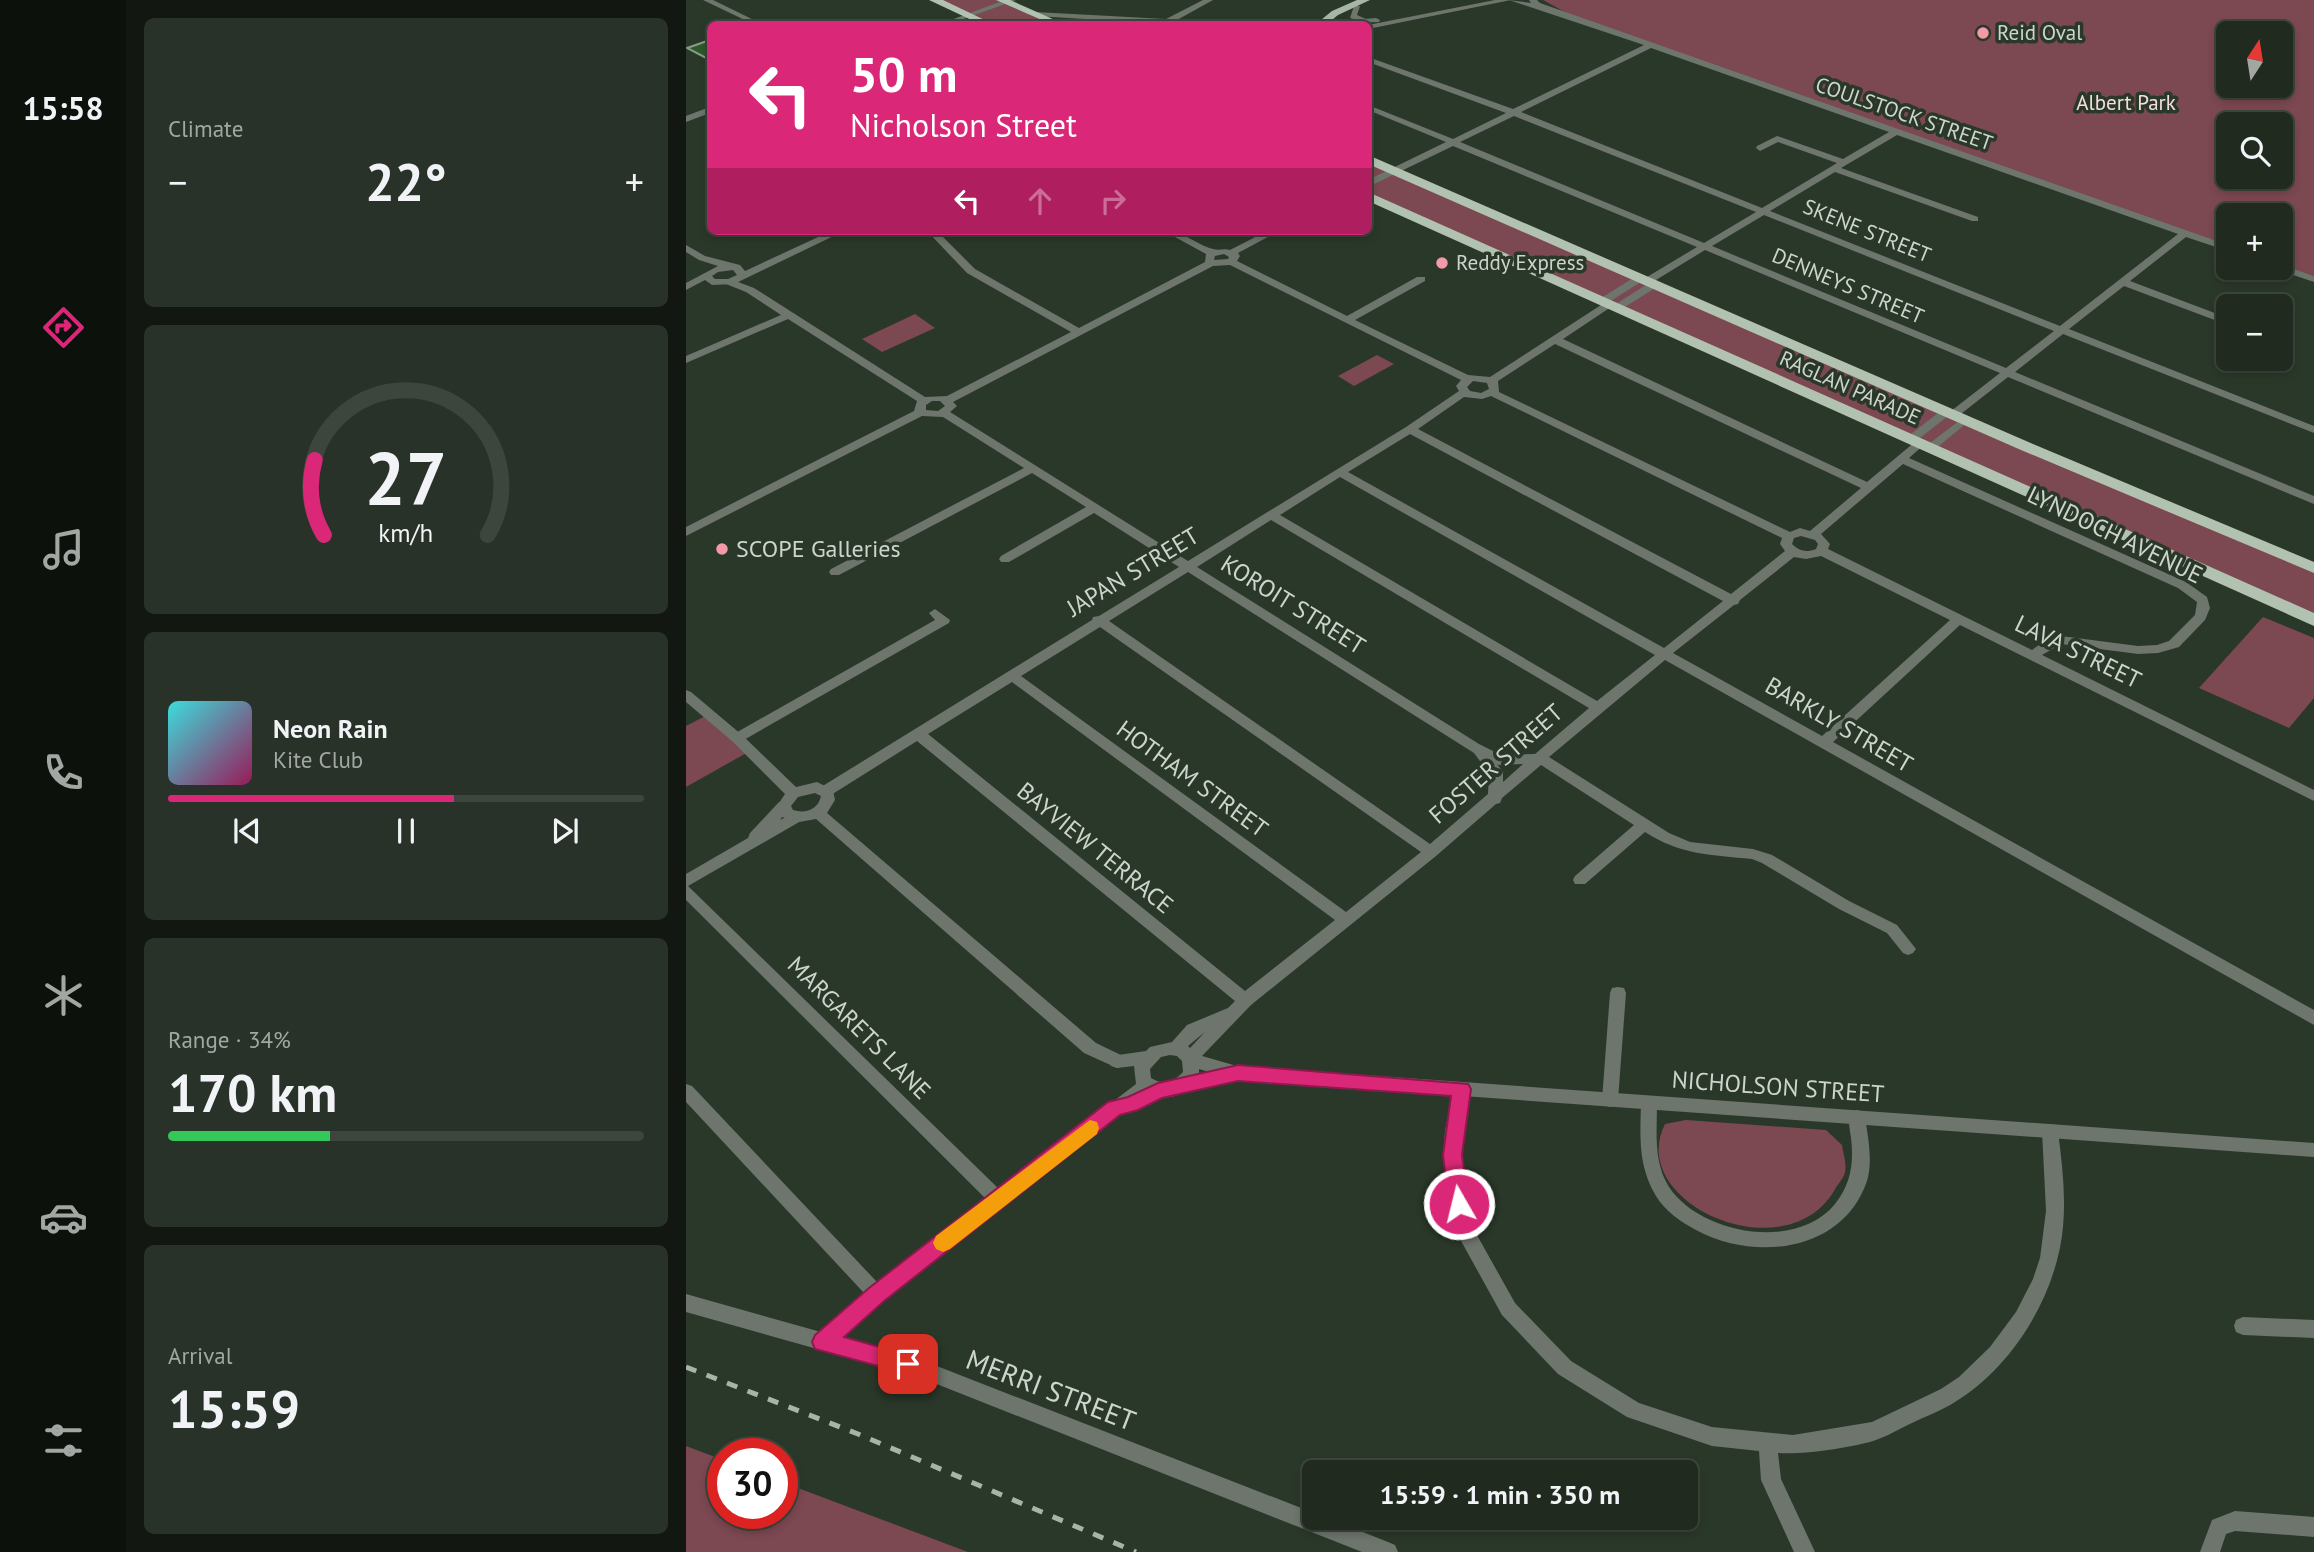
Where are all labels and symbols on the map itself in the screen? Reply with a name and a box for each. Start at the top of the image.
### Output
place label: Reid Oval [1997,19,2082,46]
north arrow [2216,21,2292,98]
marker: Reid Oval [1975,25,1991,41]
street label: COULSTOCK STREET [1812,71,1997,157]
park label: Albert Park [2076,89,2176,116]
street label: SKENE STREET [1799,193,1935,269]
street label: DENNEYS STREET [1768,241,1929,330]
place label: Reddy Express [1456,249,1584,276]
marker: Reddy Express [1434,255,1450,271]
street label: RAGLAN PARADE [1776,344,1925,431]
street label: LYNDOCH AVENUE [2023,479,2208,590]
street label: JAPAN STREET [1060,520,1205,624]
place label: SCOPE Galleries [736,533,901,564]
marker: SCOPE Galleries [714,541,730,557]
street label: KOROIT STREET [1215,548,1371,661]
street label: LAVA STREET [2010,608,2147,695]
street label: BARKLY STREET [1760,670,1919,779]
street label: FOSTER STREET [1422,697,1569,830]
street label: HOTHAM STREET [1111,713,1274,844]
street label: BAYVIEW TERRACE [1011,775,1180,920]
street label: MARGARETS LANE [781,949,938,1106]
street label: NICHOLSON STREET [1671,1064,1885,1109]
position arrow [1422,1167,1496,1241]
pin [878,1334,938,1394]
street label: MERRI STREET [961,1340,1142,1439]
speed limit sign: 30 [707,1438,798,1529]

